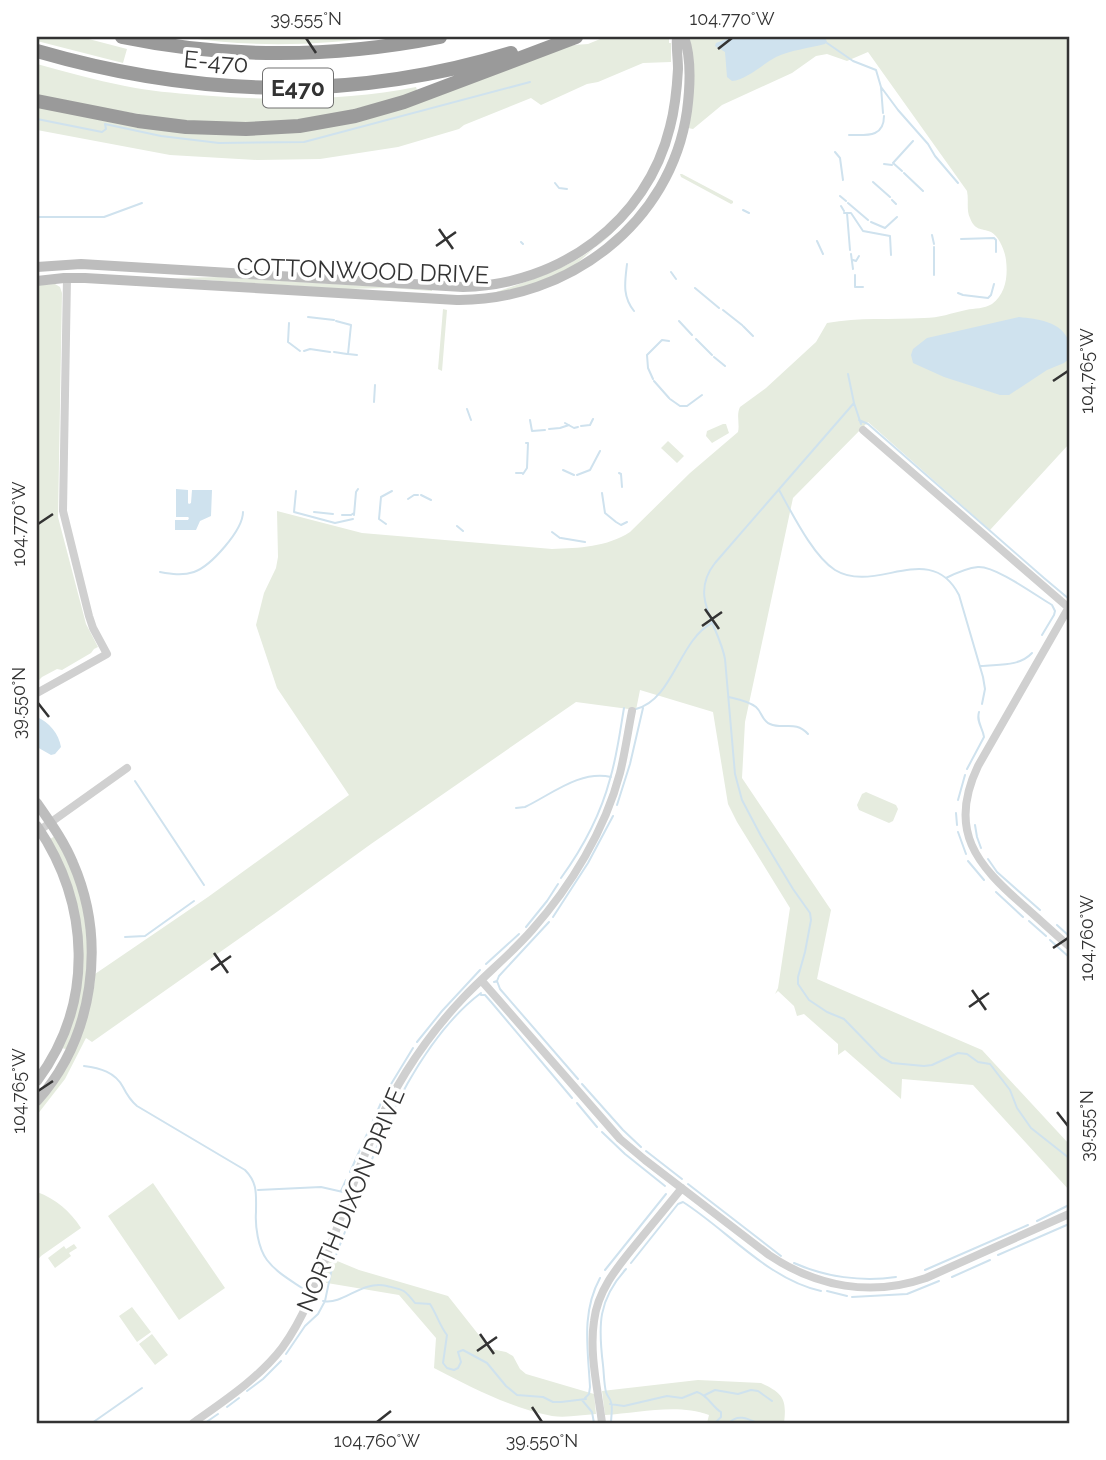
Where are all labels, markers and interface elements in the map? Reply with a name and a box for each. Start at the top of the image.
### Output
text: 39.555°N [270,8,342,29]
text: 104.770°W [690,8,775,29]
street label: E-470 [182,44,250,79]
road number: E470 [263,68,333,108]
street label: COTTONWOOD DRIVE [236,252,490,289]
text: 104.765°W [1076,328,1097,414]
text: 104.770°W [8,481,29,566]
text: 39.550°N [8,667,29,739]
text: 104.760°W [1076,895,1097,981]
text: 104.765°W [8,1048,29,1134]
street label: NORTH DIXON DRIVE [290,1084,411,1316]
text: 39.555°N [1076,1090,1097,1162]
text: 104.760°W [334,1430,420,1451]
text: 39.550°N [506,1430,578,1451]

